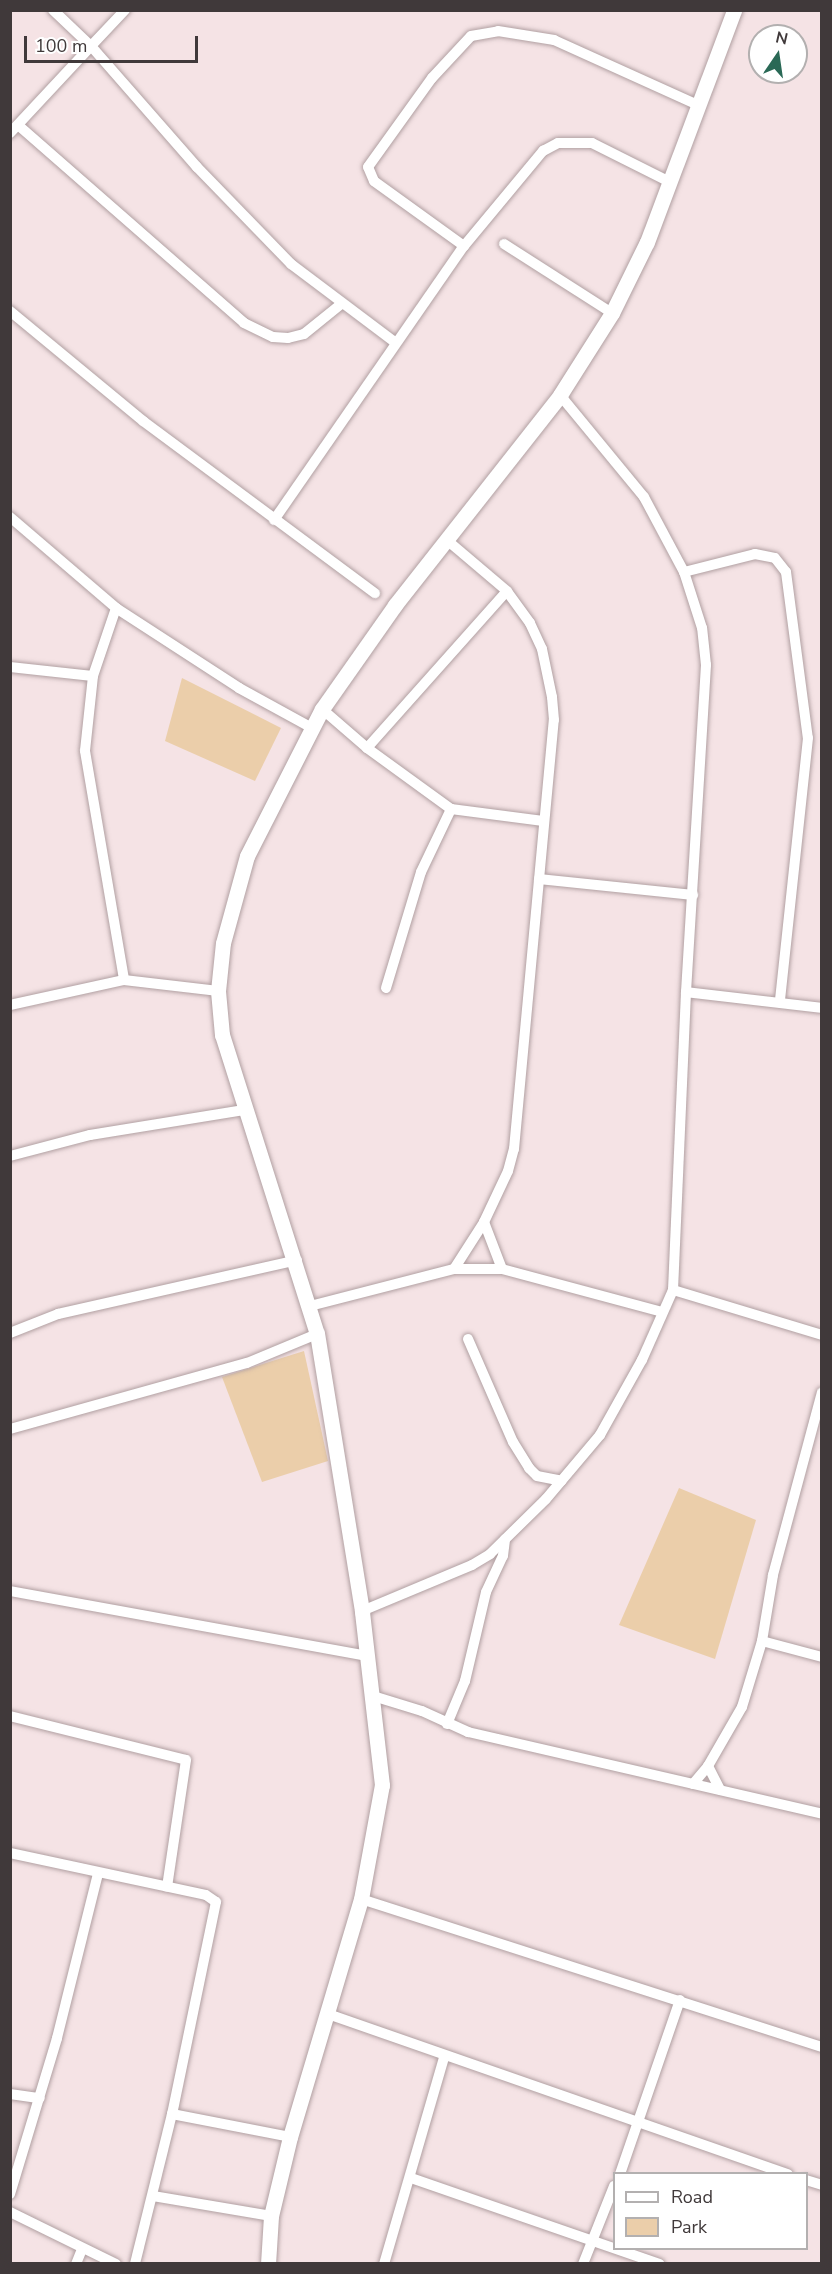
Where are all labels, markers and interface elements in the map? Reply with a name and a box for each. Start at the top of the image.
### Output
scale bar [27,24,201,62]
north arrow [748,24,808,84]
text: N [773,26,790,50]
text: 100 m [35,34,87,58]
legend [613,2172,808,2250]
text: Road [671,2185,713,2209]
text: Park [671,2215,707,2239]

